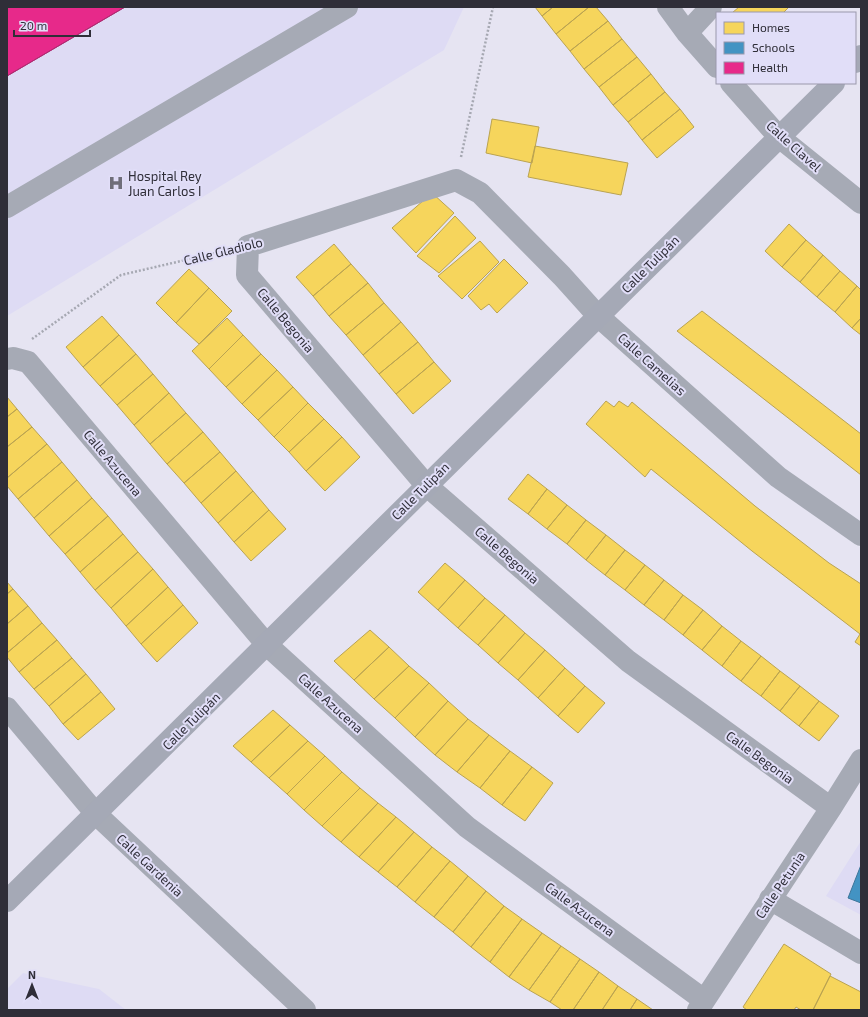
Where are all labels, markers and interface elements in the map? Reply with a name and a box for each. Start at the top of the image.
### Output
scale bar [14,12,90,38]
legend [716,12,856,84]
text: 20 m [20,18,47,32]
text: Homes [752,20,790,34]
text: Schools [752,40,795,54]
text: Health [752,60,788,74]
street label: Calle Clavel [763,117,825,175]
place label: Hospital Rey Juan Carlos I [128,168,202,199]
hospital icon: Hospital Rey Juan Carlos I [107,174,125,192]
street label: Calle Tulipán [618,232,682,296]
street label: Calle Gladiolo [182,233,264,269]
street label: Calle Begonia [254,284,318,356]
street label: Calle Camelias [615,329,689,399]
street label: Calle Azucena [81,426,145,500]
street label: Calle Tulipán [388,459,452,523]
street label: Calle Begonia [472,523,542,587]
street label: Calle Azucena [295,670,367,736]
street label: Calle Tulipán [159,689,223,753]
street label: Calle Begonia [723,727,797,787]
street label: Calle Gardenia [114,830,186,900]
street label: Calle Petunia [752,849,808,921]
street label: Calle Azucena [542,878,618,940]
north arrow [12,965,52,1005]
text: N [28,968,36,981]

